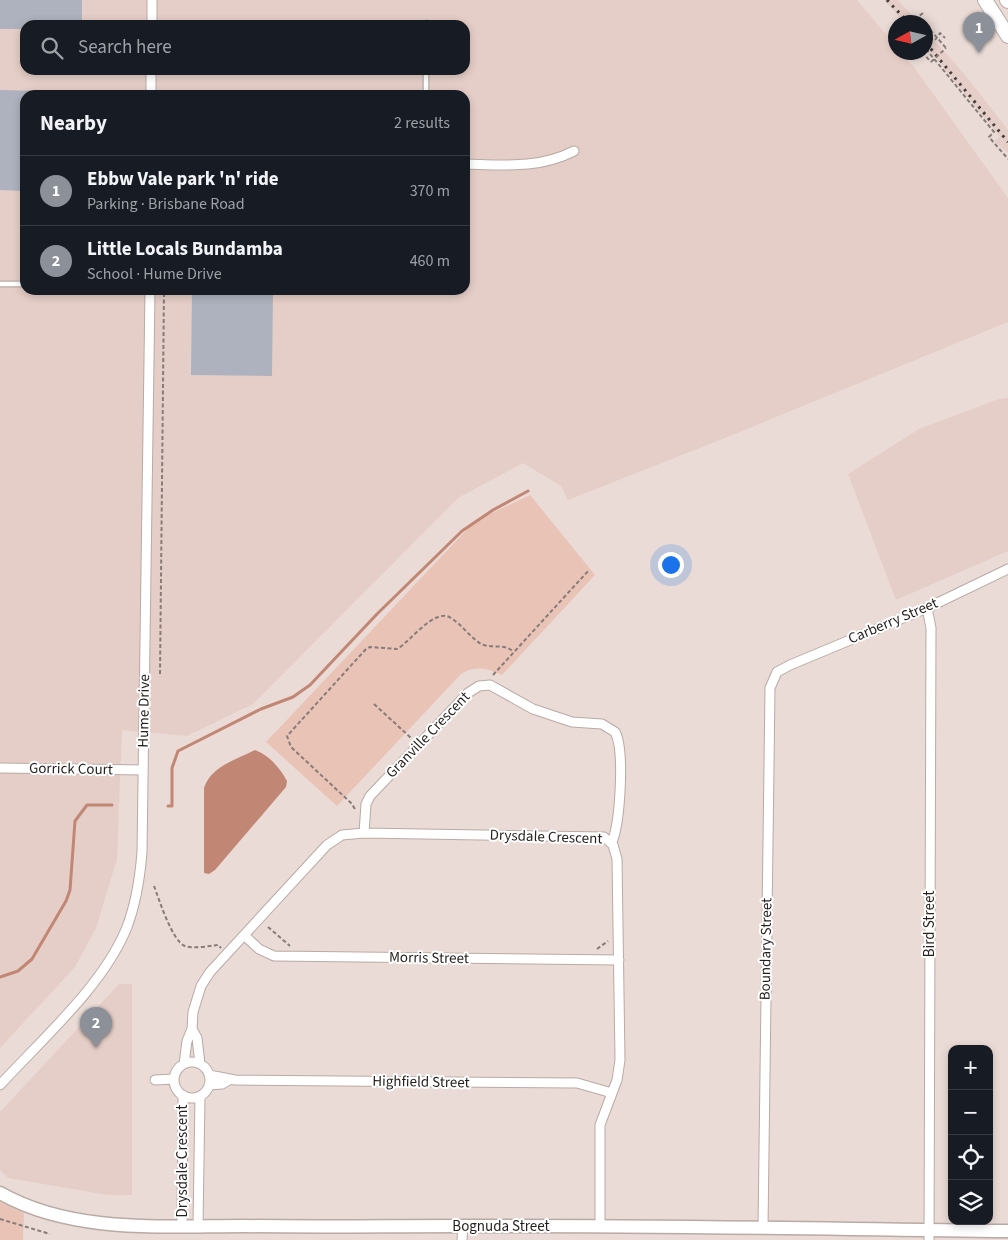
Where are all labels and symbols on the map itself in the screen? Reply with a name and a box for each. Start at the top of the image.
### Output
pin: 1 [963,12,995,53]
north arrow [888,15,933,60]
your location [658,552,684,578]
street label: Carberry Street [845,593,941,649]
street label: Hume Drive [133,674,155,748]
street label: Granville Crescent [381,687,475,783]
street label: Gorrick Court [29,758,113,780]
street label: Drysdale Crescent [489,825,603,849]
street label: Bird Street [919,891,940,957]
street label: Boundary Street [755,898,777,1000]
street label: Morris Street [389,947,469,969]
pin: 2 [80,1007,112,1048]
street label: Highfield Street [372,1071,470,1093]
street label: Drysdale Crescent [172,1105,193,1217]
street label: Bognuda Street [452,1216,550,1237]

